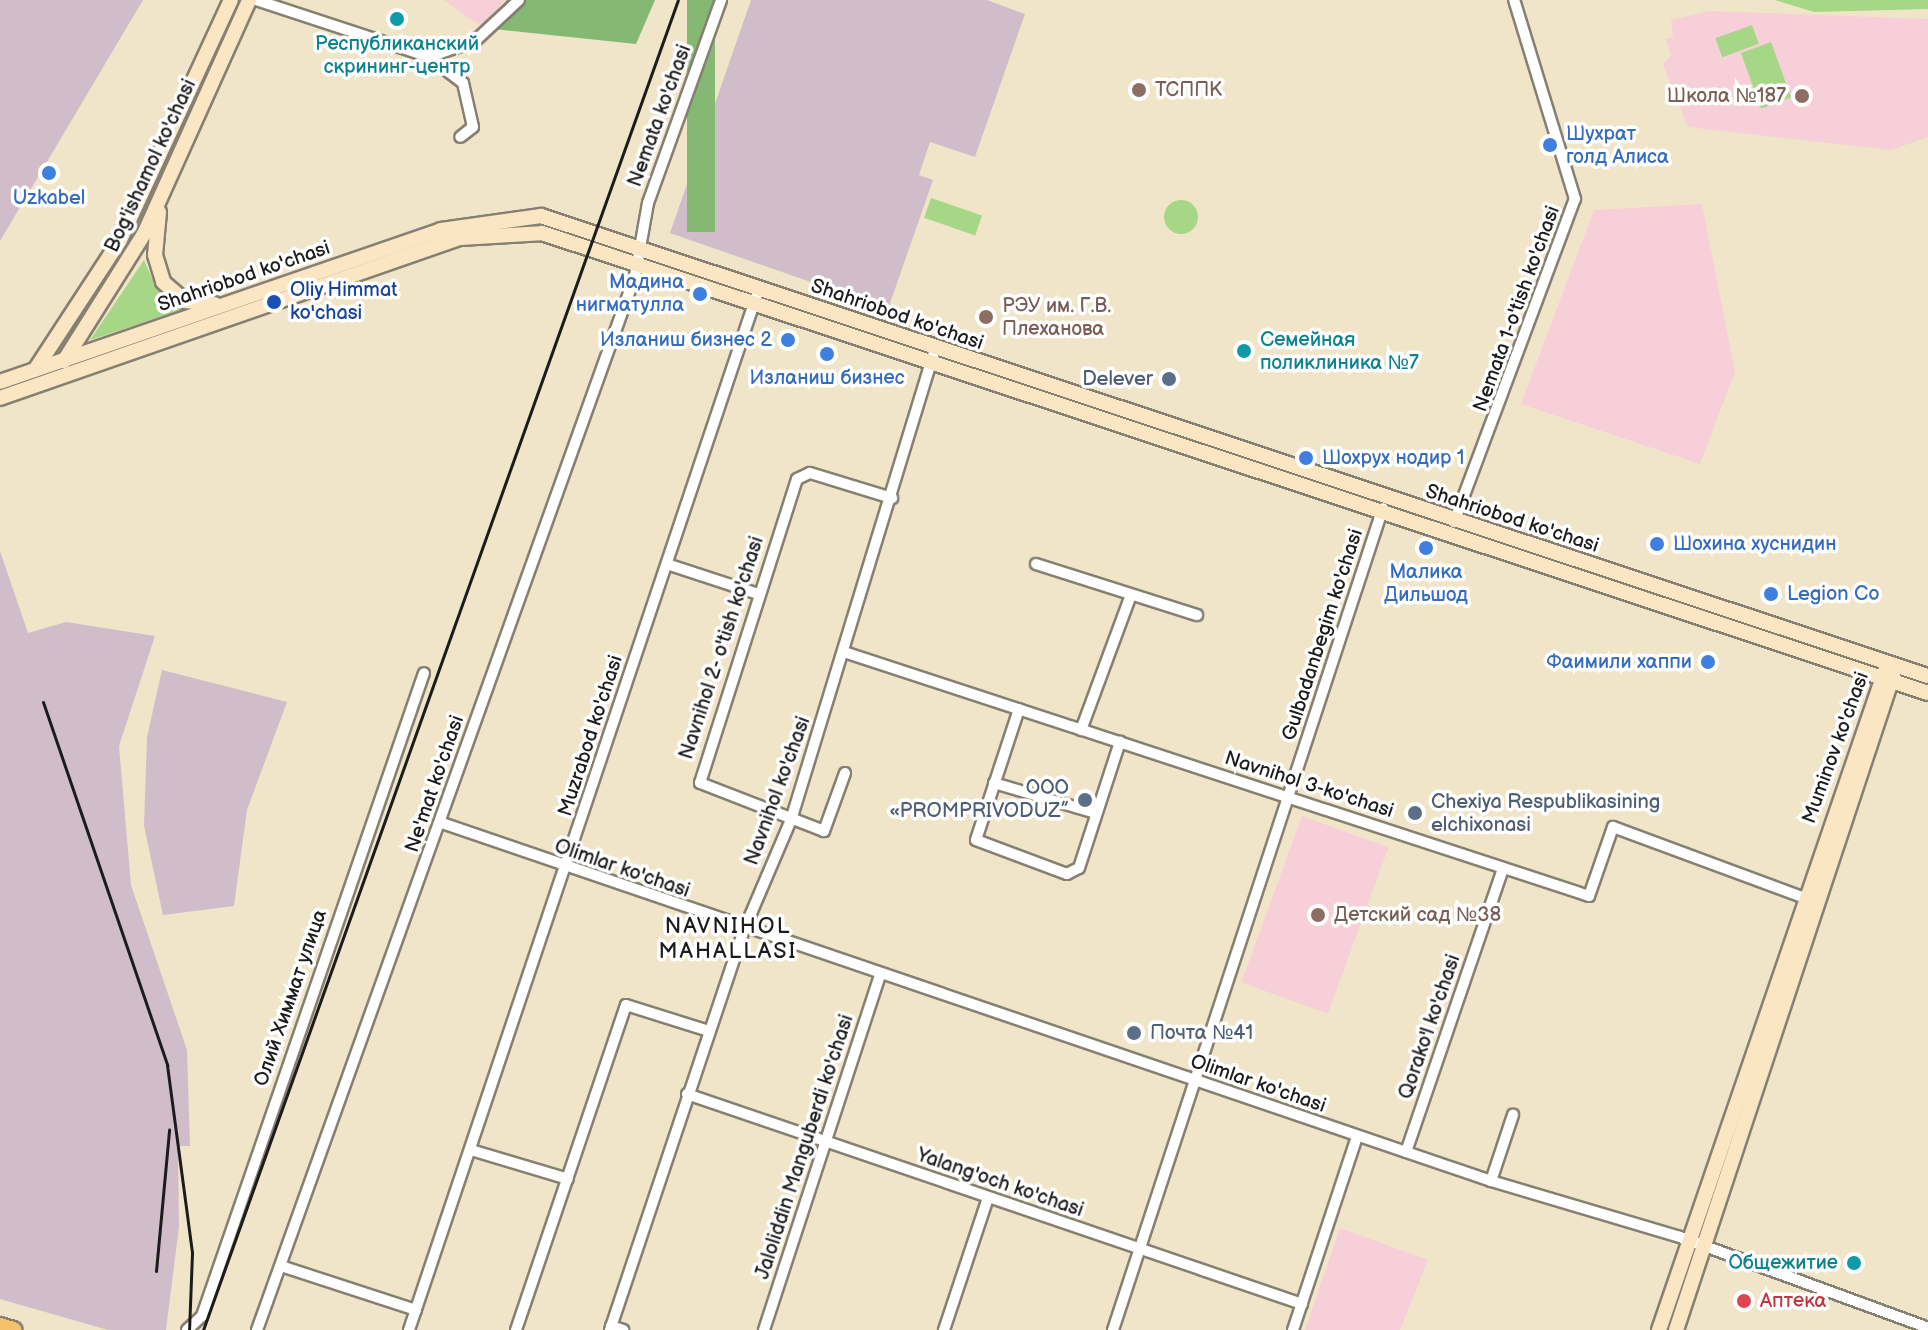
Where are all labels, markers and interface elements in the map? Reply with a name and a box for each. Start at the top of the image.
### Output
marker: Республиканский скрининг-центр [388,10,406,28]
place label: Республиканский скрининг-центр [315,32,479,79]
street label: Nemata ko'chasi [623,42,697,190]
street label: Bog'ishamol ko'chasi [100,76,202,256]
place label: ТСППК [1155,78,1222,102]
marker: ТСППК [1130,81,1148,99]
place label: Школа №187 [1667,84,1786,108]
marker: Школа №187 [1793,87,1811,105]
place label: Шухрат голд Алиса [1566,122,1669,169]
marker: Шухрат голд Алиса [1541,136,1559,154]
marker: Uzkabel [40,164,58,182]
place label: Uzkabel [13,186,85,210]
street label: Nemata 1-o'tish ko'chasi [1469,203,1565,415]
street label: Shahriobod ko'chasi [155,236,333,318]
place label: Мадина нигматулла [576,270,684,317]
street label: Shahriobod ko'chasi [808,274,986,356]
place label: Oliy Himmat ko'chasi [290,278,399,325]
marker: Мадина нигматулла [691,285,709,303]
marker: Oliy Himmat ko'chasi [265,293,283,311]
place label: РЭУ им. Г.В. Плеханова [1002,294,1111,341]
marker: РЭУ им. Г.В. Плеханова [977,308,995,326]
place label: Изланиш бизнес 2 [600,328,772,352]
place label: Cемейная поликлиника №7 [1260,328,1419,375]
marker: Изланиш бизнес 2 [779,331,797,349]
marker: Cемейная поликлиника №7 [1235,342,1253,360]
marker: Изланиш бизнес [818,345,836,363]
place label: Изланиш бизнес [750,366,904,390]
place label: Delever [1082,367,1153,391]
marker: Delever [1160,370,1178,388]
place label: Шохрух нодир 1 [1322,446,1464,470]
marker: Шохрух нодир 1 [1297,449,1315,467]
street label: Shahriobod ko'chasi [1422,480,1602,558]
street label: Gulbadanbegim ko'chasi [1277,526,1369,744]
place label: Шохина хуснидин [1673,532,1836,556]
street label: Navnihol 2- o'tish ko'chasi [674,533,770,763]
marker: Шохина хуснидин [1648,535,1666,553]
marker: Малика Дильшод [1417,539,1435,557]
place label: Малика Дильшод [1384,560,1468,607]
place label: Legion Co [1787,582,1880,606]
marker: Legion Co [1762,585,1780,603]
place label: Фаимили хаппи [1546,650,1692,674]
street label: Muzrabod ko'chasi [554,652,628,820]
marker: Фаимили хаппи [1699,653,1717,671]
street label: Muminov ko'chasi [1797,669,1875,827]
street label: Ne'mat ko'chasi [400,712,470,856]
street label: Navnihol ko'chasi [740,713,816,869]
street label: Navnihol 3-ko'chasi [1222,746,1396,824]
place label: ООО «PROMPRIVODUZ” [889,776,1069,823]
place label: Chexiya Respublikasining elchixonasi [1431,790,1660,837]
marker: ООО «PROMPRIVODUZ” [1076,791,1094,809]
marker: Chexiya Respublikasining elchixonasi [1406,804,1424,822]
street label: Olimlar ko'chasi [551,835,693,903]
place label: Детский сад №38 [1334,903,1501,927]
marker: Детский сад №38 [1309,906,1327,924]
street label: Олий Химмат улица [250,907,332,1089]
district label: NAVNIHOL MAHALLASI [659,913,797,964]
street label: Qorako'l ko'chasi [1394,952,1466,1102]
street label: Jaloliddin Manguberdi ko'chasi [751,1012,859,1282]
place label: Почта №41 [1150,1021,1253,1045]
marker: Почта №41 [1125,1024,1143,1042]
street label: Olimlar ko'chasi [1187,1050,1329,1118]
street label: Yalang'och ko'chasi [914,1143,1086,1223]
place label: Общежитие [1728,1251,1838,1275]
marker: Общежитие [1845,1254,1863,1272]
place label: Аптека [1760,1289,1826,1313]
marker: Аптека [1735,1292,1753,1310]

